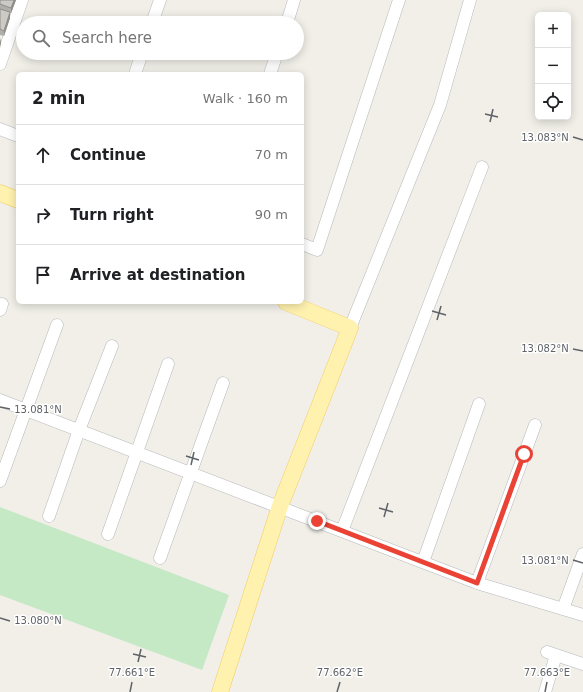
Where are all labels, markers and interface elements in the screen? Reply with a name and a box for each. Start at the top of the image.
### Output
map controls [535,12,571,120]
button: + [535,12,571,48]
search box [16,16,304,60]
icon: search [30,27,52,49]
text: Search here [62,29,152,47]
button: − [535,48,571,84]
button: locate [535,84,571,120]
text: 2 min [32,88,85,108]
text: Walk · 160 m [203,91,288,106]
text: 13.083°N [521,132,569,143]
icon: ahead [32,144,54,166]
text: Continue [70,146,146,164]
text: 70 m [255,147,288,162]
icon: right [32,204,54,226]
text: Turn right [70,206,154,224]
text: 90 m [255,207,288,222]
icon: arrive [32,264,54,286]
text: Arrive at destination [70,266,245,284]
text: 13.082°N [521,343,569,354]
text: 13.081°N [14,404,62,415]
route start [515,445,533,463]
route end [308,512,326,530]
text: 13.081°N [521,555,569,566]
text: 13.080°N [14,615,62,626]
text: 77.661°E [109,667,155,678]
text: 77.662°E [317,667,363,678]
text: 77.663°E [524,667,570,678]

